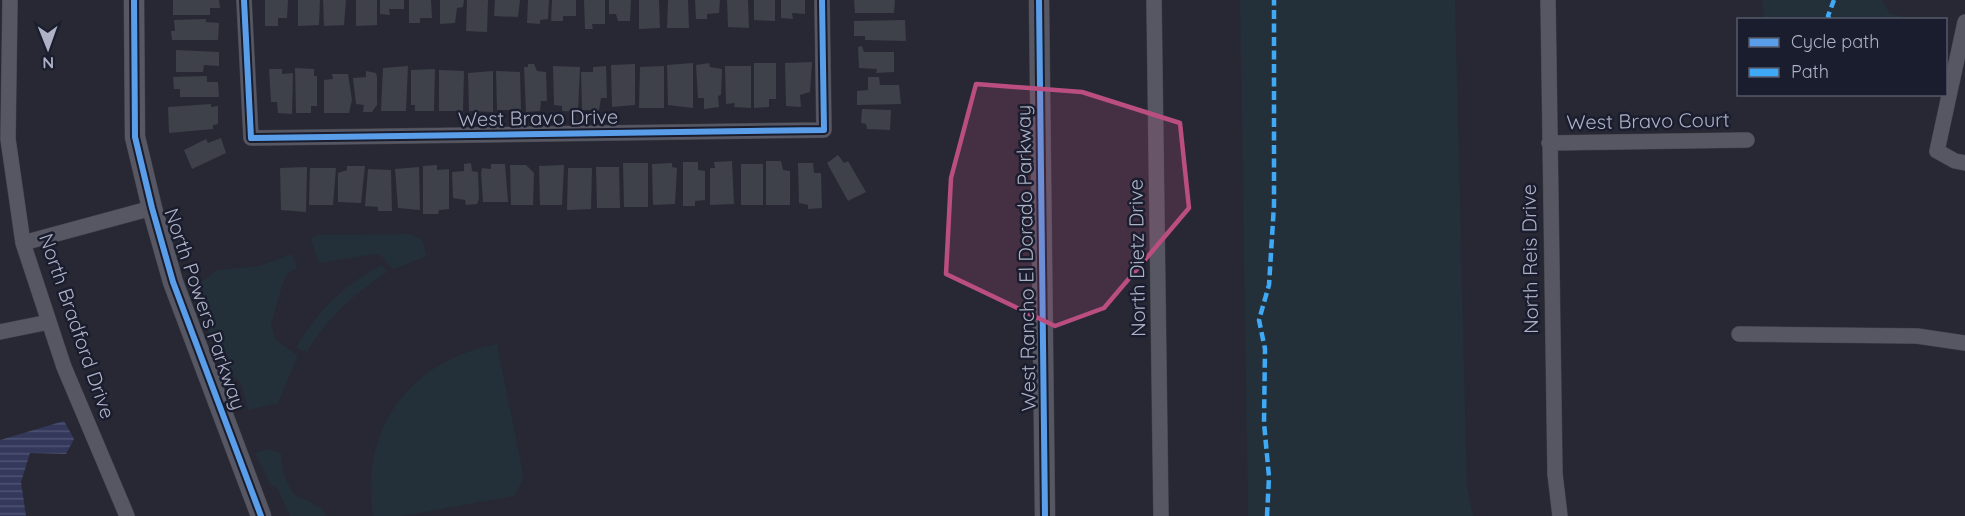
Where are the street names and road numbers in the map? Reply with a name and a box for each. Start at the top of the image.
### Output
street label: West Bravo Drive [458,104,618,131]
street label: West Rancho El Dorado Parkway [1010,105,1041,412]
street label: West Bravo Court [1566,107,1730,134]
street label: North Dietz Drive [1123,179,1150,337]
street label: North Reis Drive [1516,184,1543,334]
street label: North Powers Parkway [159,205,252,413]
street label: North Bradford Drive [34,230,121,422]

